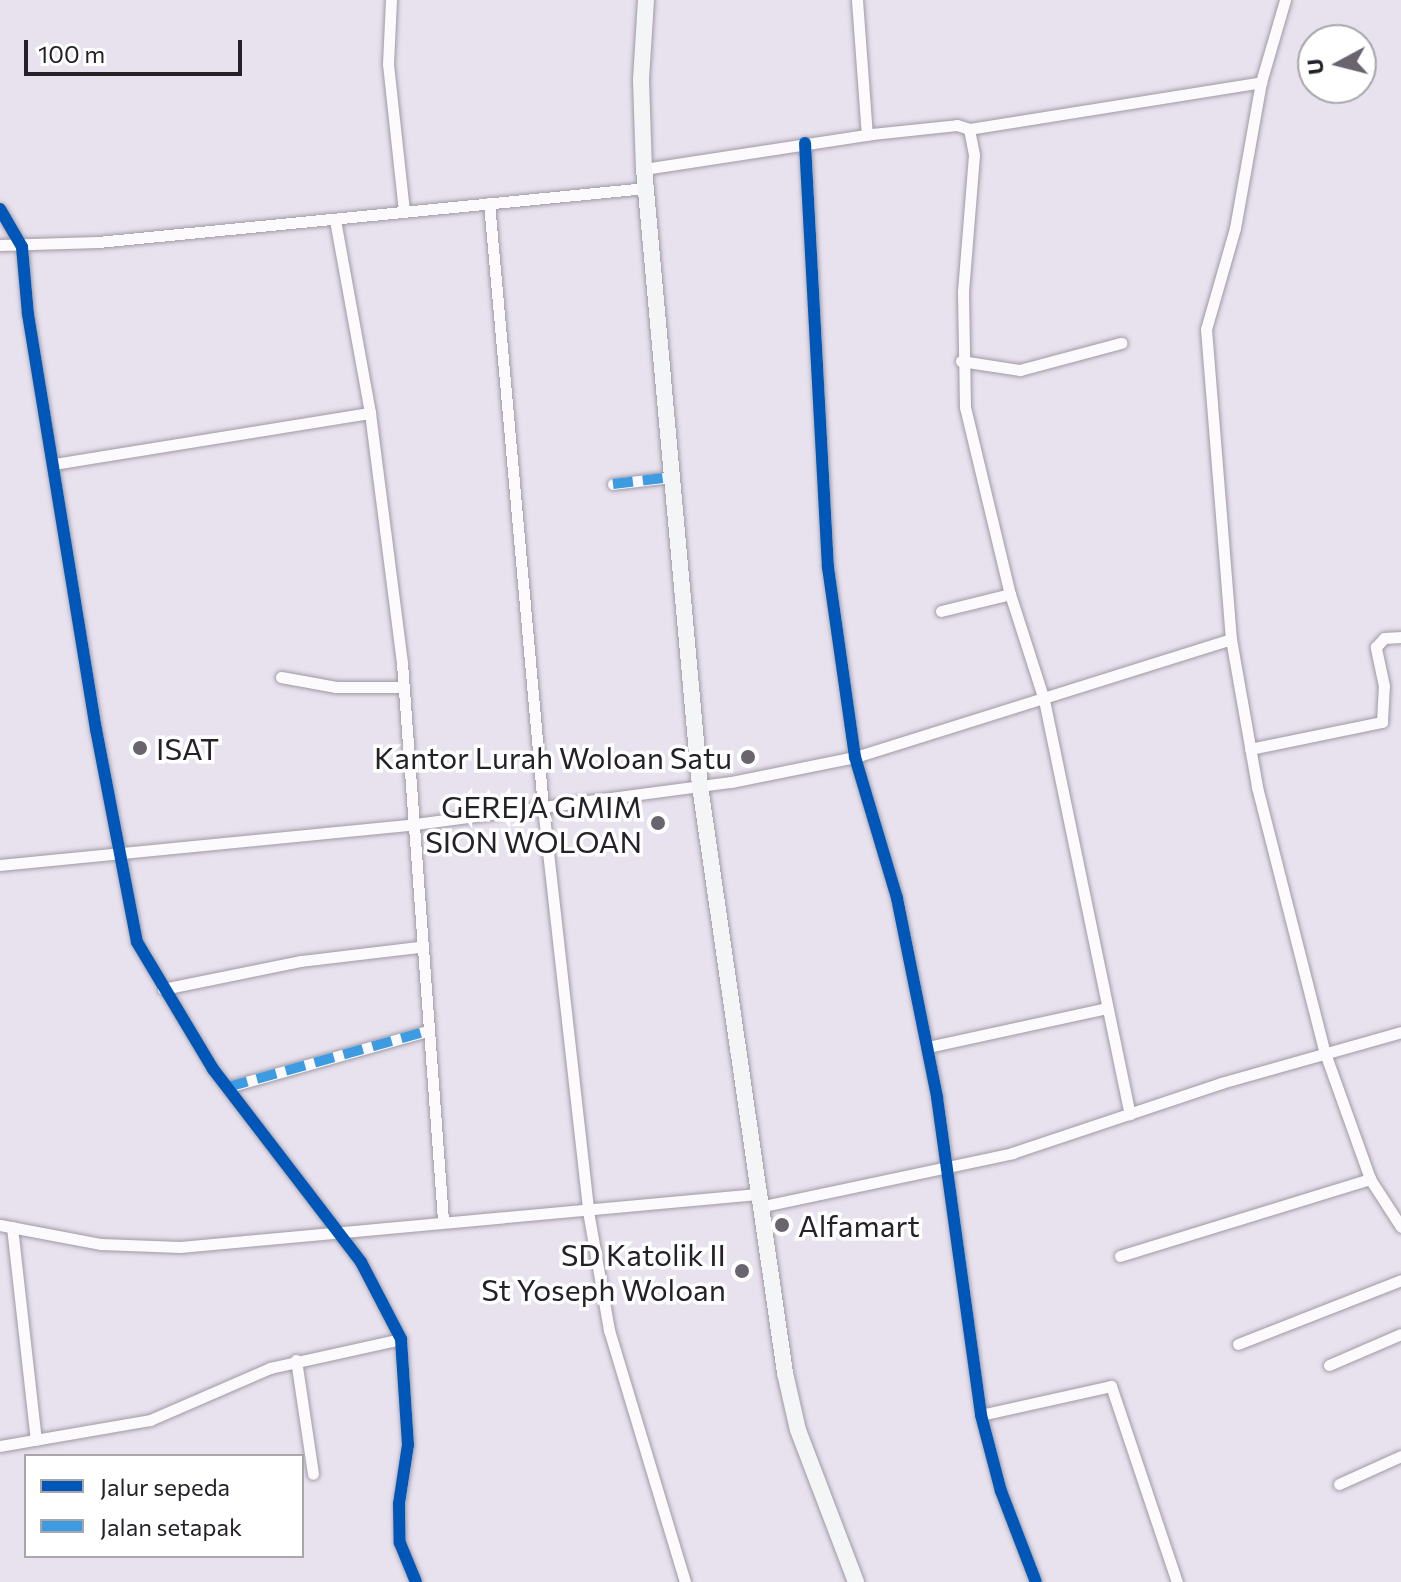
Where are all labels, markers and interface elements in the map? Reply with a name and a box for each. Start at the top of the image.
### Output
scale bar [28,24,246,74]
north arrow [1297,24,1377,104]
text: 100 m [38,39,105,68]
text: U [1300,57,1329,76]
place label: ISAT [156,730,219,766]
marker: ISAT [131,739,149,757]
place label: Kantor Lurah Woloan Satu [374,739,732,775]
marker: Kantor Lurah Woloan Satu [739,748,757,766]
place label: GEREJA GMIM SION WOLOAN [425,788,642,858]
marker: GEREJA GMIM SION WOLOAN [649,814,667,832]
place label: Alfamart [798,1207,920,1243]
marker: Alfamart [773,1216,791,1234]
place label: SD Katolik II St Yoseph Woloan [481,1236,726,1306]
marker: SD Katolik II St Yoseph Woloan [733,1262,751,1280]
legend [24,1454,304,1558]
text: Jalur sepeda [100,1472,230,1501]
text: Jalan setapak [100,1512,242,1541]

